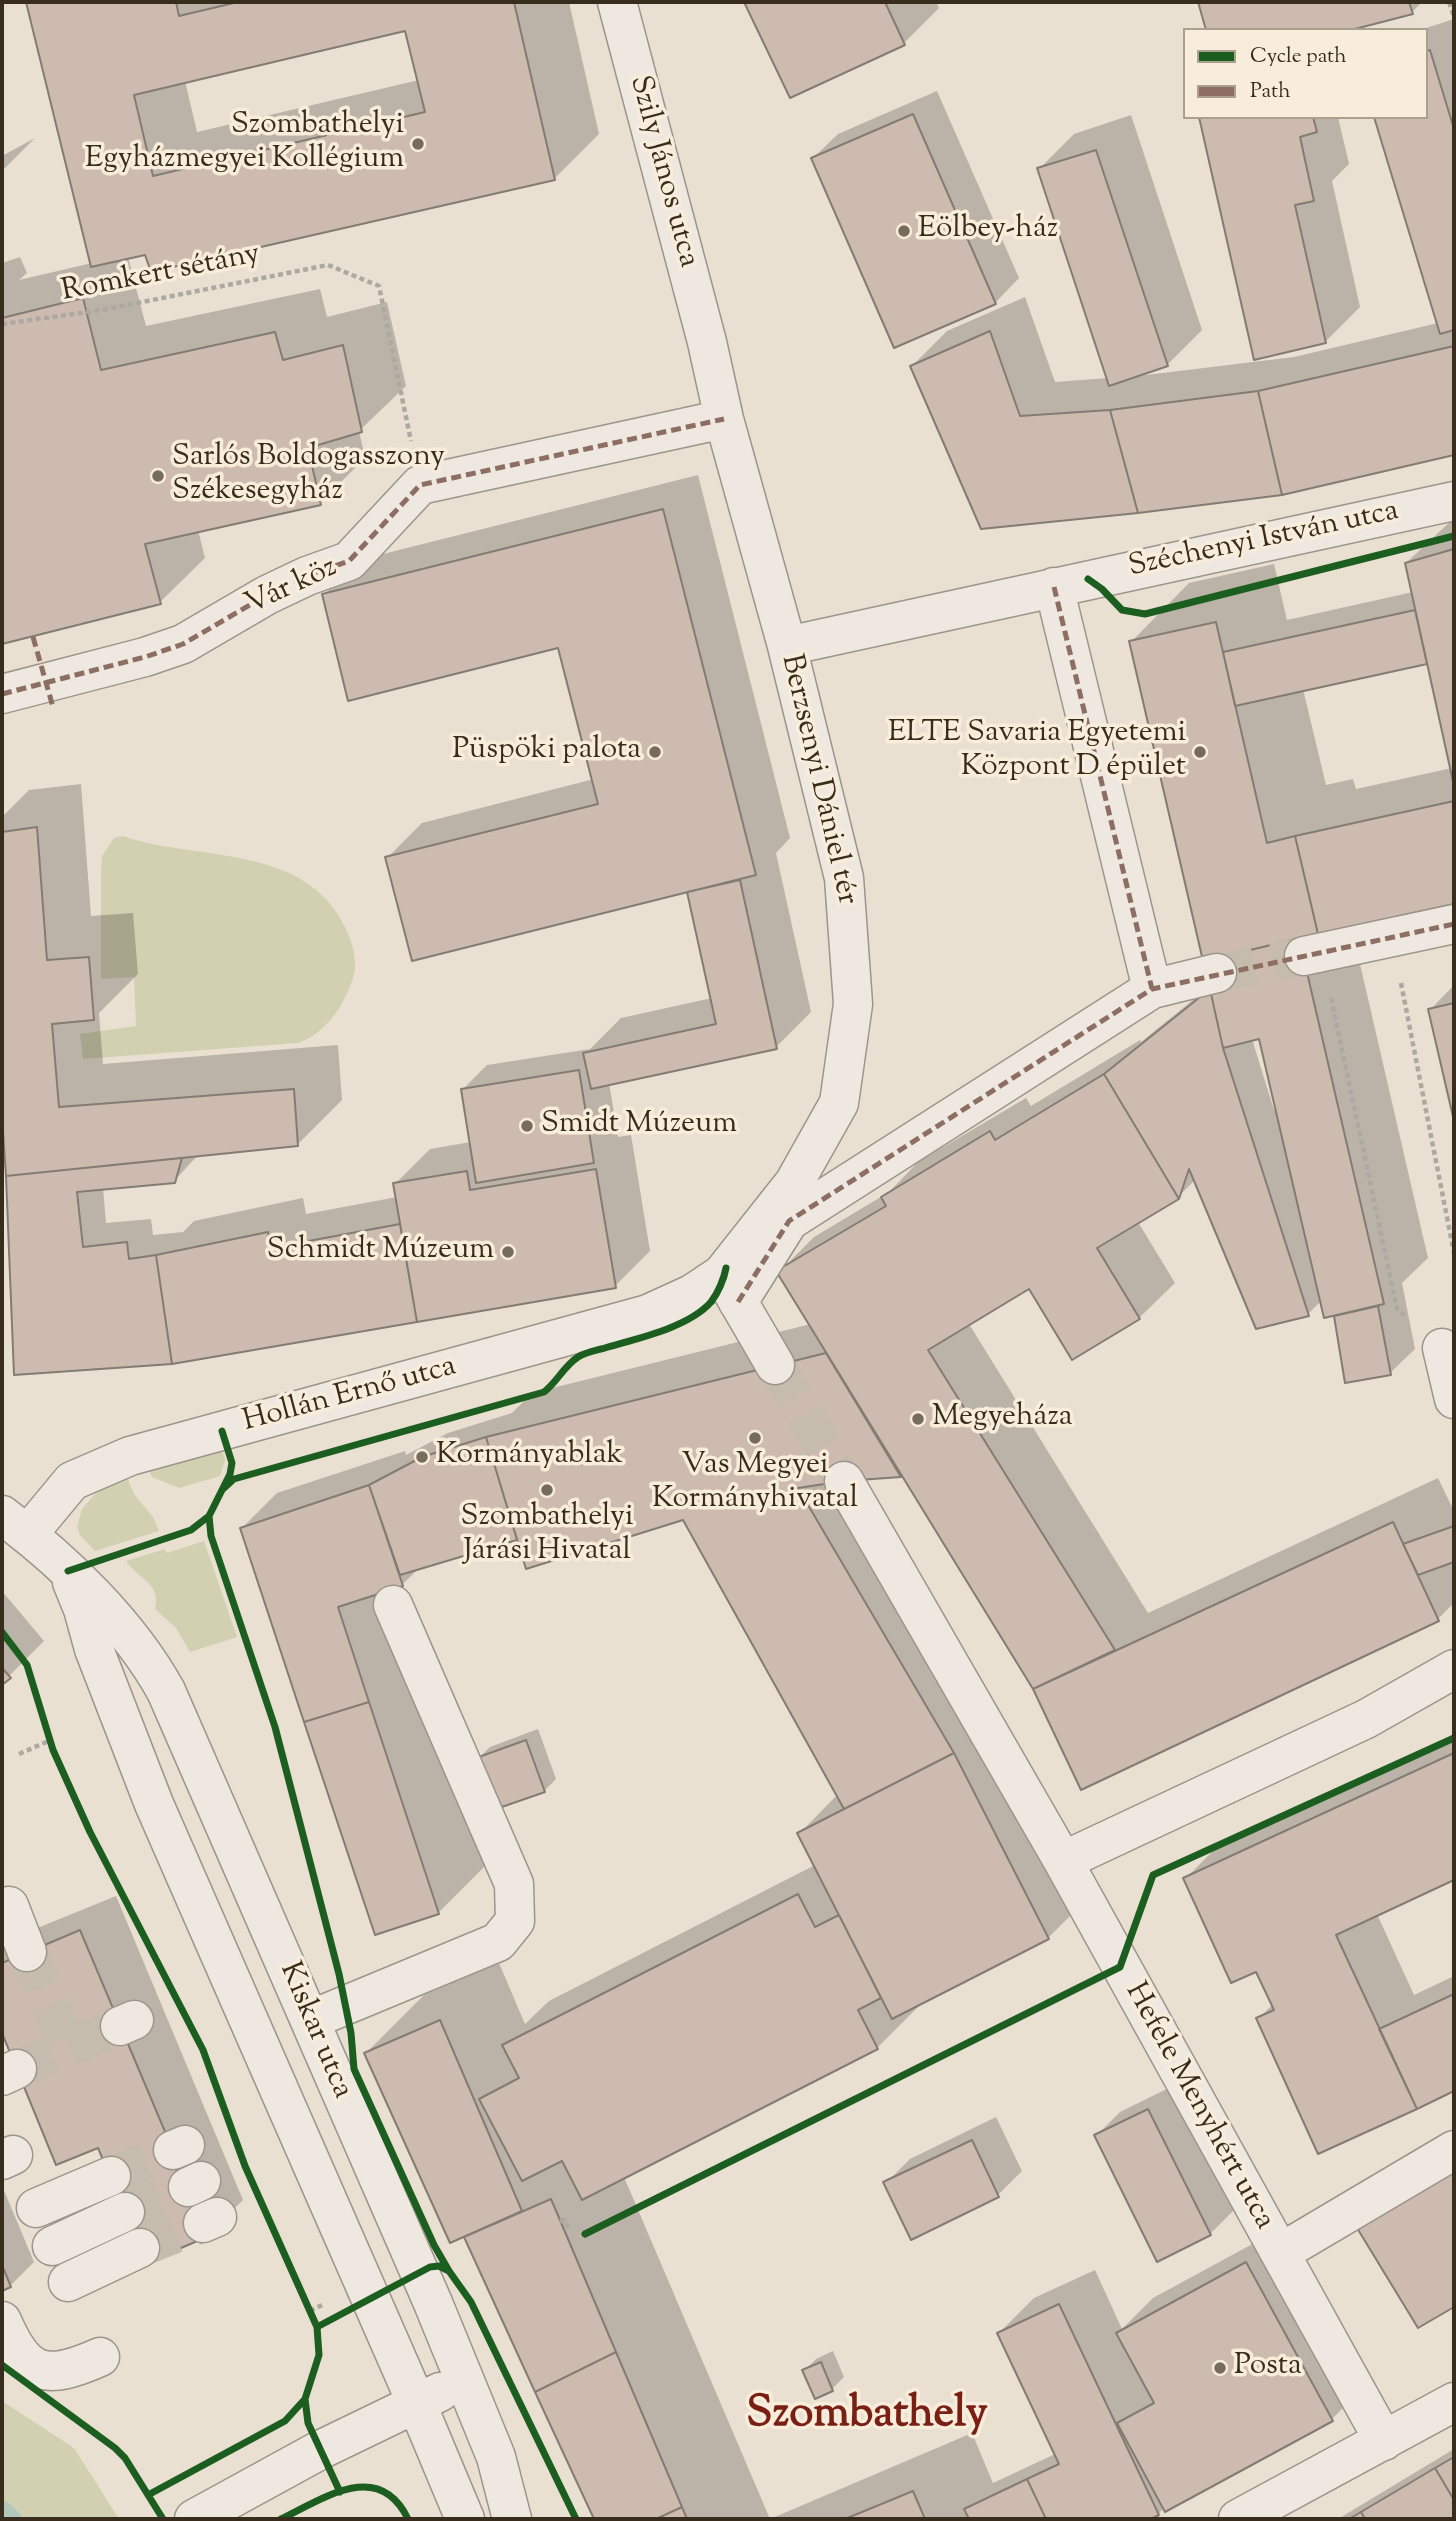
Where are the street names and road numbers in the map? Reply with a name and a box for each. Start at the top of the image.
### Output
street label: Szily János utca [619,72,705,272]
street label: Romkert sétány [59,238,263,312]
street label: Széchenyi István utca [1126,495,1402,587]
street label: Vár köz [240,551,344,625]
street label: Berzsenyi Dániel tér [771,651,863,909]
street label: Hollán Ernő utca [239,1350,461,1442]
street label: Kiskar utca [269,1958,359,2104]
street label: Hefele Menyhért utca [1115,1977,1281,2237]

